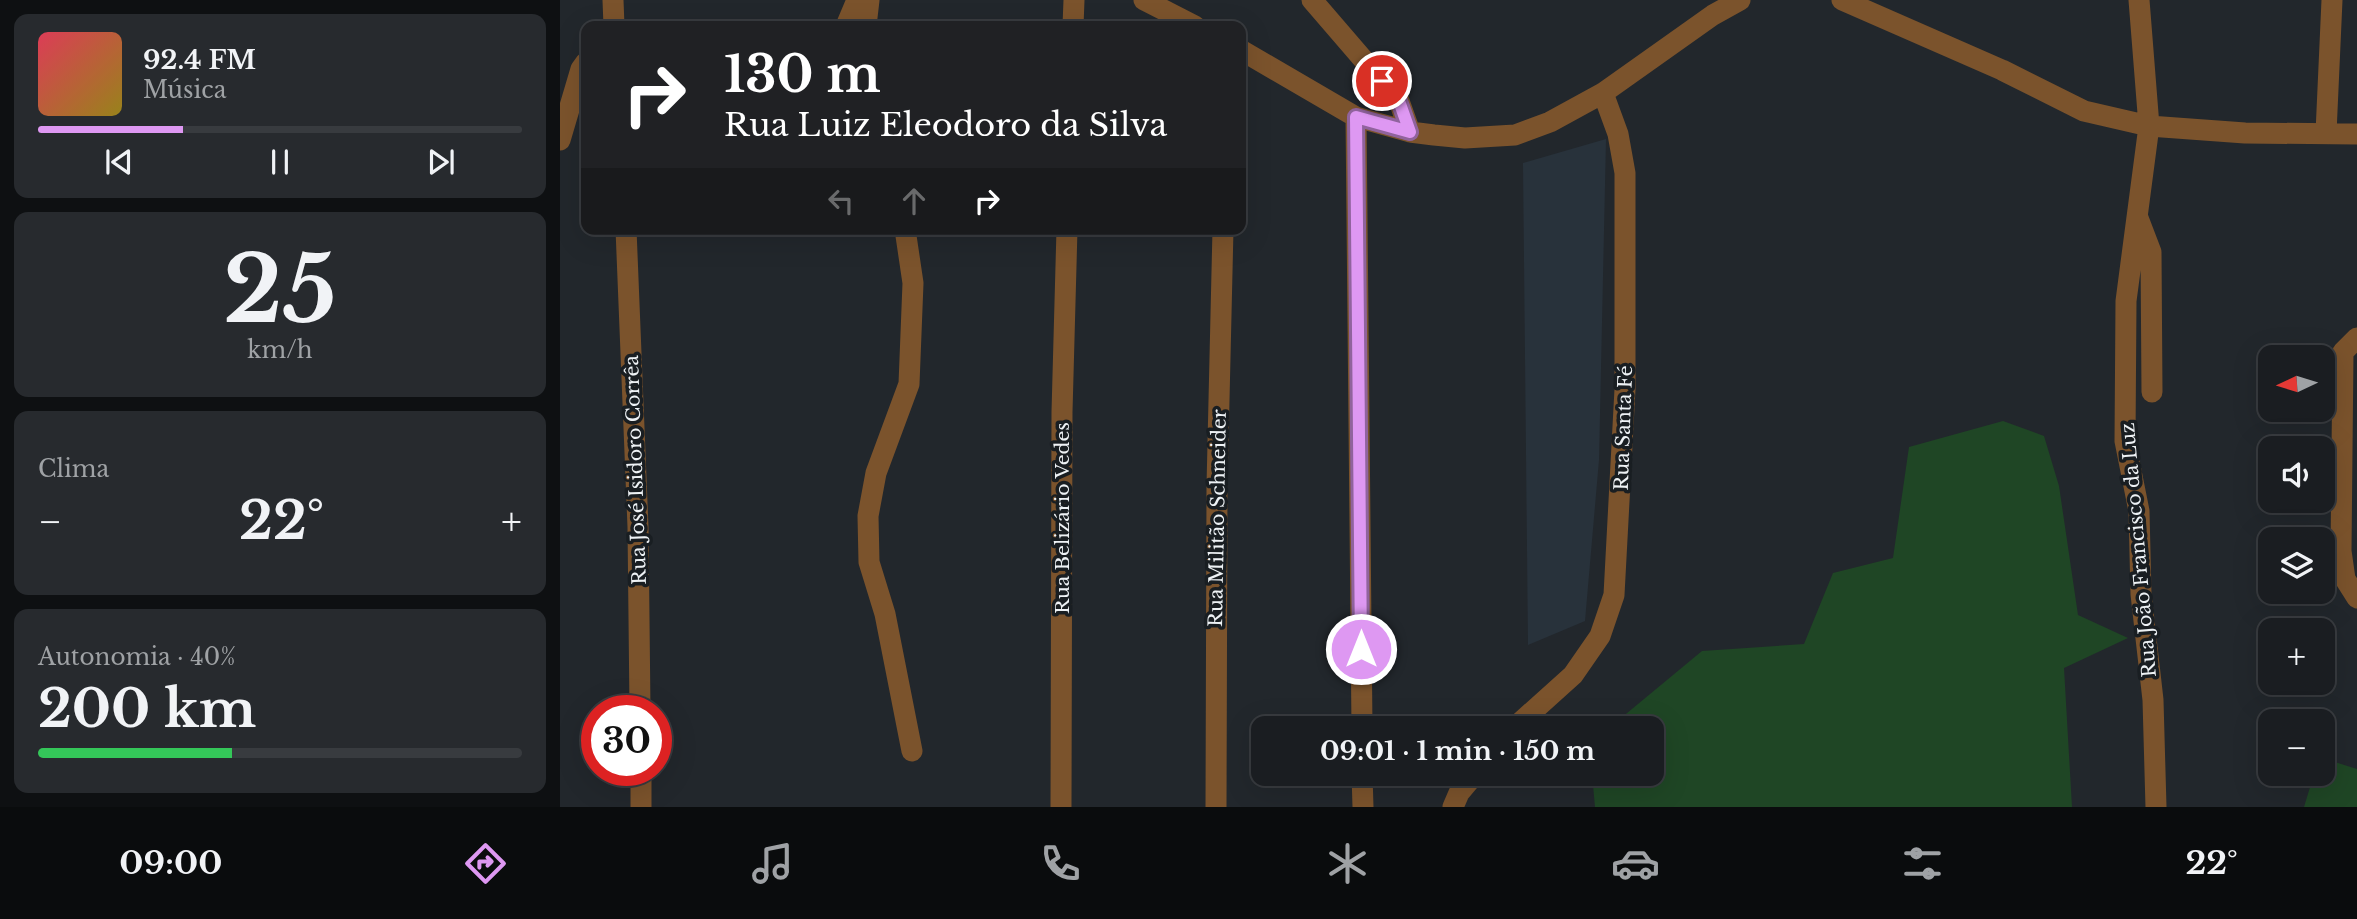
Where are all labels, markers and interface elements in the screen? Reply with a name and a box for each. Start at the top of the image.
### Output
text: 92.4 FM [143,44,256,76]
text: 130 m [724,44,881,105]
icon: right [609,49,700,140]
pin [1352,51,1412,111]
icon: arrive [1363,62,1401,100]
text: Música [143,76,226,104]
text: Rua Luiz Eleodoro da Silva [724,105,1167,145]
icon: previous [100,143,138,181]
icon: pause [261,143,299,181]
icon: next [422,143,460,181]
icon: left [822,182,860,220]
icon: ahead [895,182,933,220]
icon: right [968,182,1006,220]
text: 25 [223,234,337,347]
text: km/h [247,336,313,364]
north arrow [2258,345,2334,422]
map controls [2258,345,2335,786]
street label: Rua José Isidoro Corrêa [620,354,651,585]
street label: Rua Santa Fé [1610,365,1637,491]
street label: Rua Militão Schneider [1204,409,1231,627]
street label: Rua Belizário Vedes [1051,422,1074,614]
street label: Rua João Francisco da Luz [2116,422,2161,678]
button: sound [2258,436,2335,513]
text: Clima [38,455,109,483]
text: 22° [239,489,324,553]
text: − [38,498,62,545]
text: + [501,498,522,545]
button: layers [2258,527,2335,604]
position arrow [1324,612,1398,686]
button: + [2258,618,2335,695]
text: Autonomia · 40% [38,643,236,671]
text: 200 km [38,677,256,741]
speed limit sign: 30 [581,695,672,786]
button: − [2258,709,2335,786]
text: 09:01 · 1 min · 150 m [1320,735,1595,767]
icon: directions [461,839,510,888]
icon: music [748,839,797,888]
icon: phone [1036,839,1085,888]
icon: climate [1323,839,1372,888]
icon: car [1611,839,1660,888]
icon: filters [1898,839,1947,888]
text: 09:00 [119,843,222,883]
text: 22° [2185,843,2238,883]

